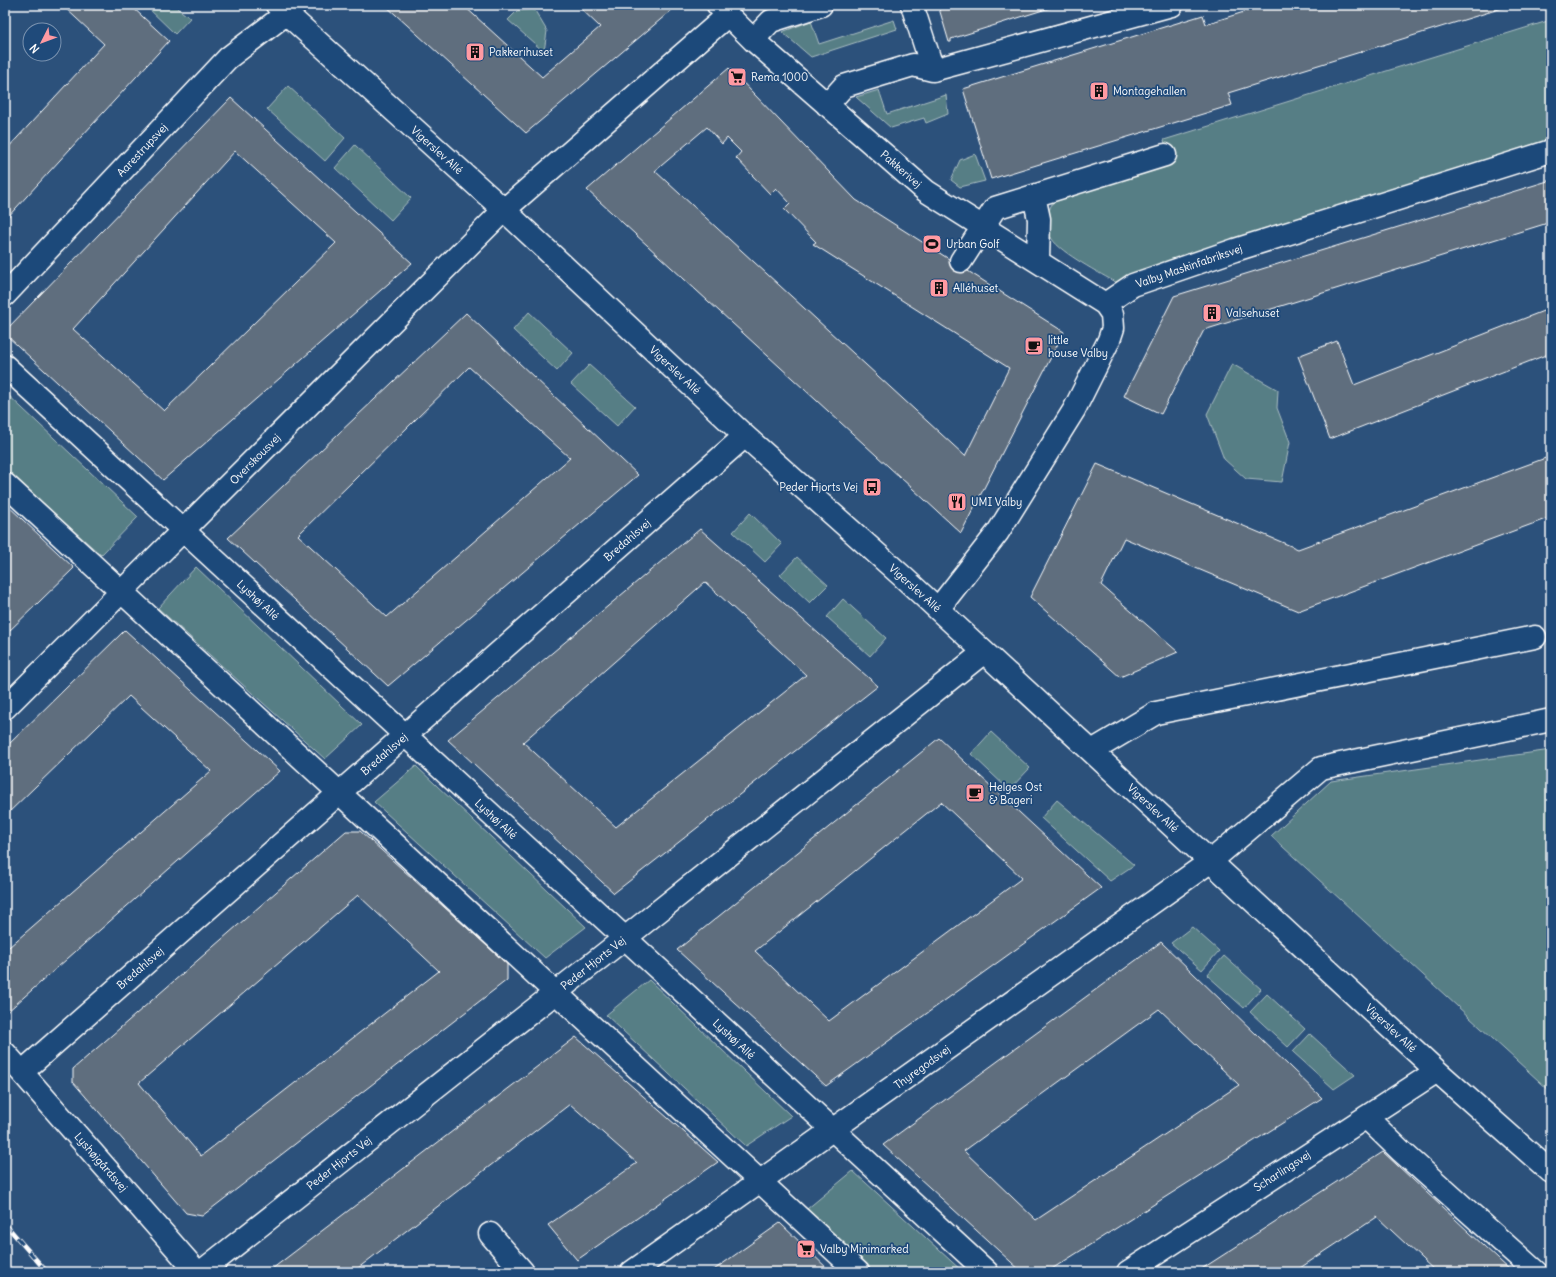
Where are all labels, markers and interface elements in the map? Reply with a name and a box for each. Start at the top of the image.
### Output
north arrow [22,22,62,62]
text: N [27,41,42,56]
building icon: Pakkerihuset [464,41,486,63]
place label: Pakkerihuset [489,45,553,59]
supermarket icon: Rema 1000 [726,66,748,88]
place label: Rema 1000 [751,70,808,84]
building icon: Montagehallen [1088,80,1110,102]
place label: Montagehallen [1113,84,1186,98]
street label: Aarestrupsvej [114,120,170,180]
street label: Vigerslev Allé [408,123,466,177]
street label: Pakkerivej [877,147,925,191]
sports icon: Urban Golf [921,233,943,255]
place label: Urban Golf [946,237,1000,251]
street label: Valby Maskinfabriksvej [1134,241,1244,291]
building icon: Alléhuset [928,277,950,299]
place label: Alléhuset [953,281,999,295]
building icon: Valsehuset [1201,302,1223,324]
place label: Valsehuset [1226,306,1280,320]
place label: little house Valby [1048,333,1108,360]
cafe icon: little house Valby [1023,335,1045,357]
street label: Vigerslev Allé [646,343,704,397]
street label: Overskousvej [227,431,283,487]
bus stop icon: Peder Hjorts Vej [861,476,883,498]
place label: Peder Hjorts Vej [779,480,858,494]
restaurant icon: UMI Valby [946,491,968,513]
place label: UMI Valby [971,495,1022,509]
street label: Bredahlsvej [601,516,653,564]
street label: Vigerslev Allé [886,561,944,615]
street label: Lyshøj Allé [234,577,282,623]
street label: Bredahlsvej [358,730,410,778]
place label: Helges Ost & Bageri [989,780,1042,807]
street label: Vigerslev Allé [1124,781,1182,835]
cafe icon: Helges Ost & Bageri [964,782,986,804]
street label: Lyshøj Allé [472,796,520,842]
street label: Peder Hjorts Vej [558,933,628,993]
street label: Bredahlsvej [114,944,166,992]
street label: Vigerslev Allé [1362,1001,1420,1055]
street label: Lyshøj Allé [710,1016,758,1062]
street label: Thyregodsvej [891,1042,953,1092]
street label: Lyshøjgårdsvej [71,1129,131,1195]
street label: Peder Hjorts Vej [304,1133,374,1193]
street label: Scharlingsvej [1251,1147,1313,1195]
supermarket icon: Valby Minimarked [795,1238,817,1260]
place label: Valby Minimarked [820,1242,909,1256]

